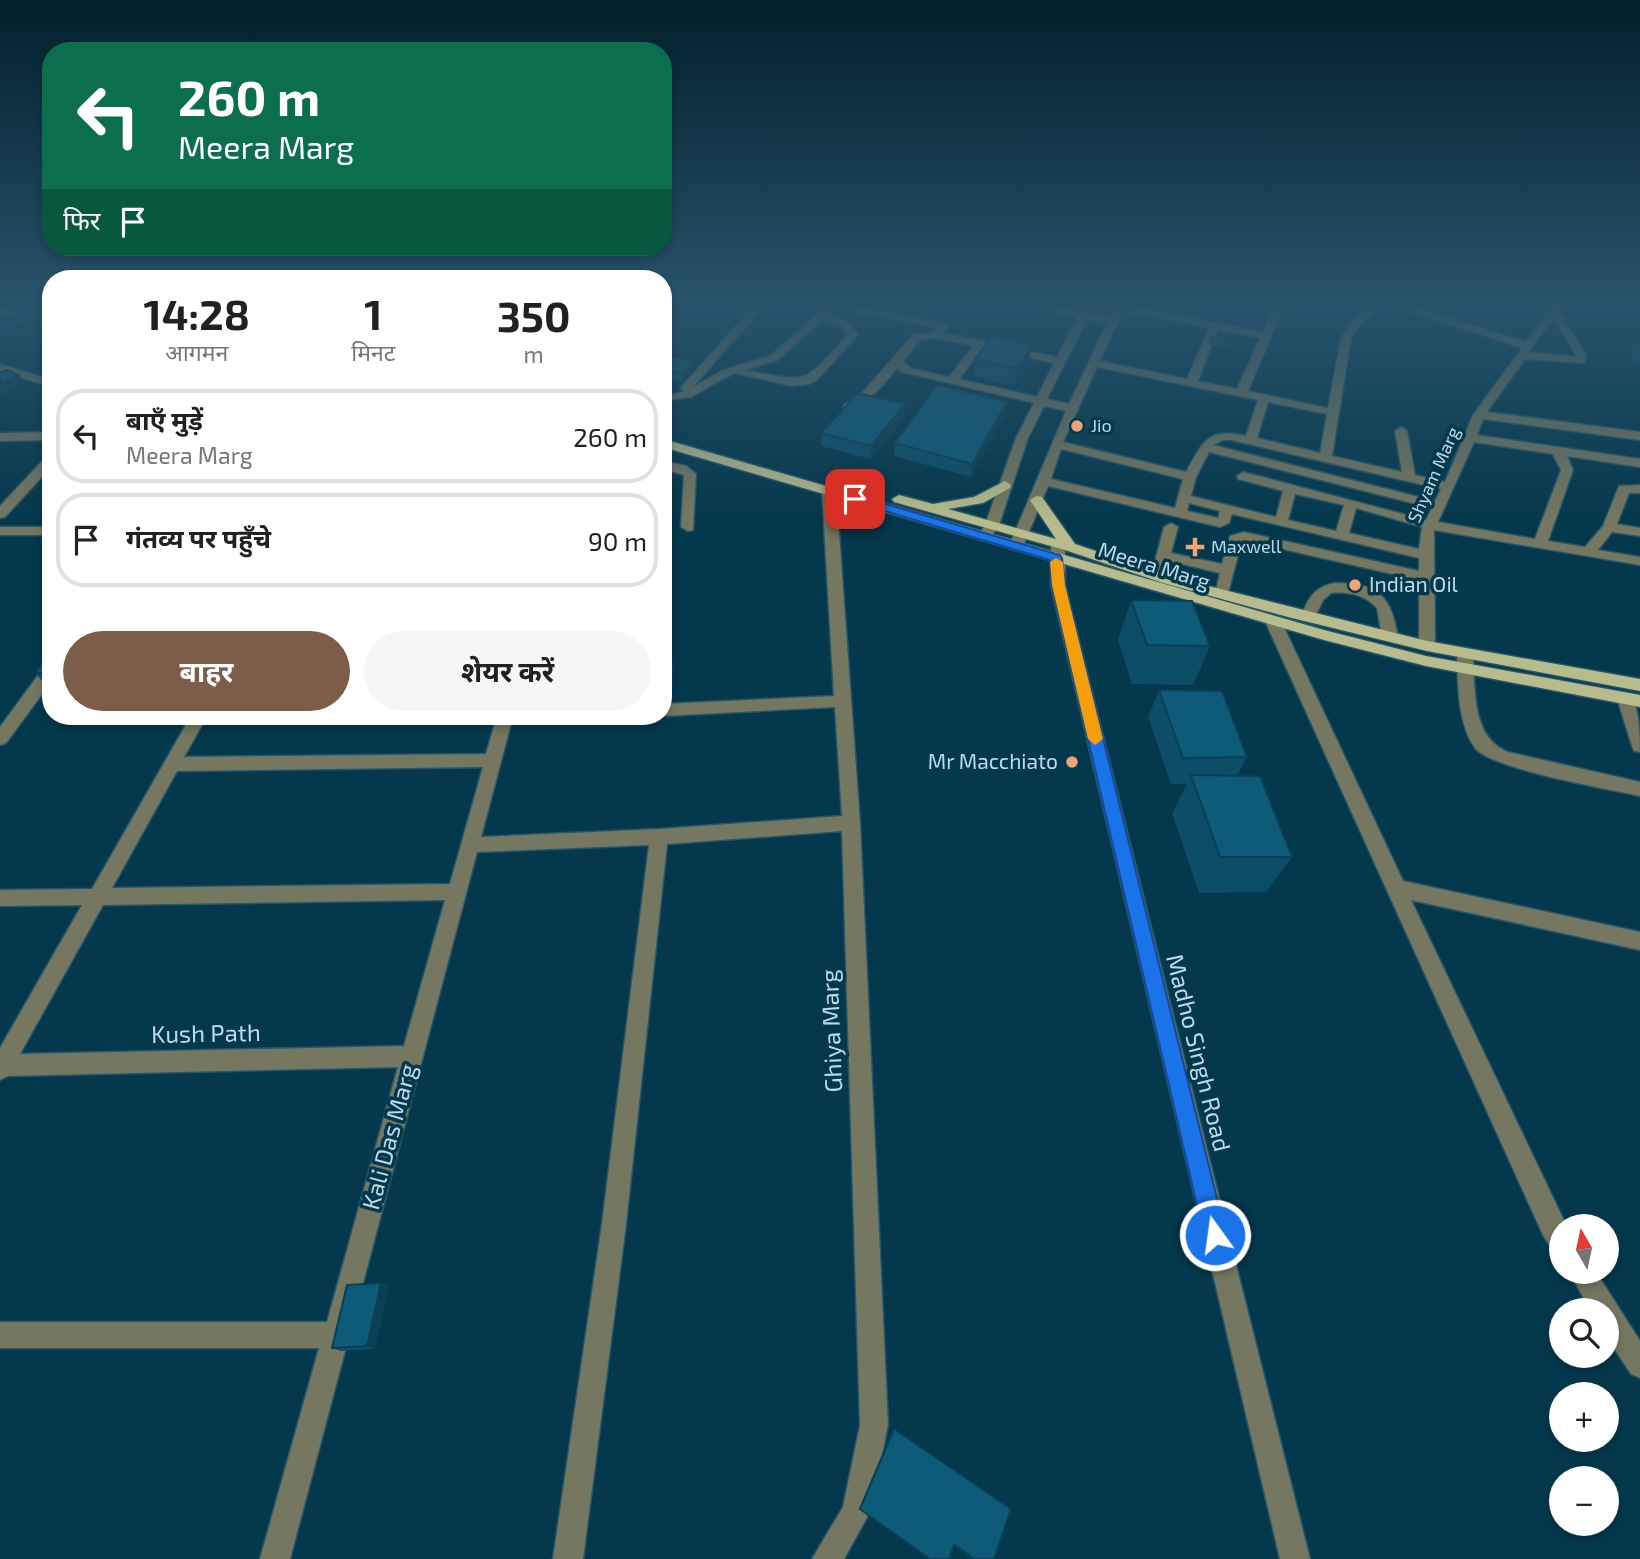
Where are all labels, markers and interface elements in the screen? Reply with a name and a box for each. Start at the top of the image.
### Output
text: 260 m [178,67,320,126]
icon: left [63,70,154,161]
text: Meera Marg [178,127,354,165]
icon: arrive [114,203,152,241]
text: फिर [63,204,100,235]
text: 14:28 [144,288,250,338]
text: 1 [364,288,382,338]
text: 350 [497,290,570,340]
text: आगमन [165,338,228,366]
text: मिनट [351,338,395,366]
text: m [524,340,544,368]
text: बाएँ मुड़ें [126,404,203,435]
place label: Jio [1091,414,1112,436]
icon: left [67,417,105,455]
marker: Jio [1069,418,1085,434]
text: 260 m [573,421,647,452]
street label: Shyam Marg [1402,423,1464,526]
text: Meera Marg [126,441,253,469]
pin [825,469,885,529]
icon: arrive [836,480,874,518]
icon: arrive [67,521,105,559]
text: गंतव्य पर पहुँचे [126,522,271,553]
text: 90 m [588,525,647,556]
place label: Maxwell [1211,535,1282,557]
street label: Meera Marg [1096,536,1214,594]
marker: Maxwell [1185,537,1205,557]
place label: Indian Oil [1369,571,1459,596]
marker: Indian Oil [1347,577,1363,593]
button: बाहर [63,631,350,711]
button: शेयर करें [364,631,651,711]
place label: Mr Macchiato [928,748,1058,773]
marker: Mr Macchiato [1064,754,1080,770]
street label: Madho Singh Road [1161,951,1238,1154]
street label: Ghiya Marg [814,969,847,1093]
street label: Kush Path [151,1017,261,1048]
street label: Kali Das Marg [355,1061,422,1213]
position arrow [1178,1198,1252,1272]
north arrow [1549,1214,1619,1284]
map controls [1549,1214,1619,1536]
button: search [1549,1298,1619,1368]
button: + [1549,1382,1619,1452]
button: − [1549,1466,1619,1536]

